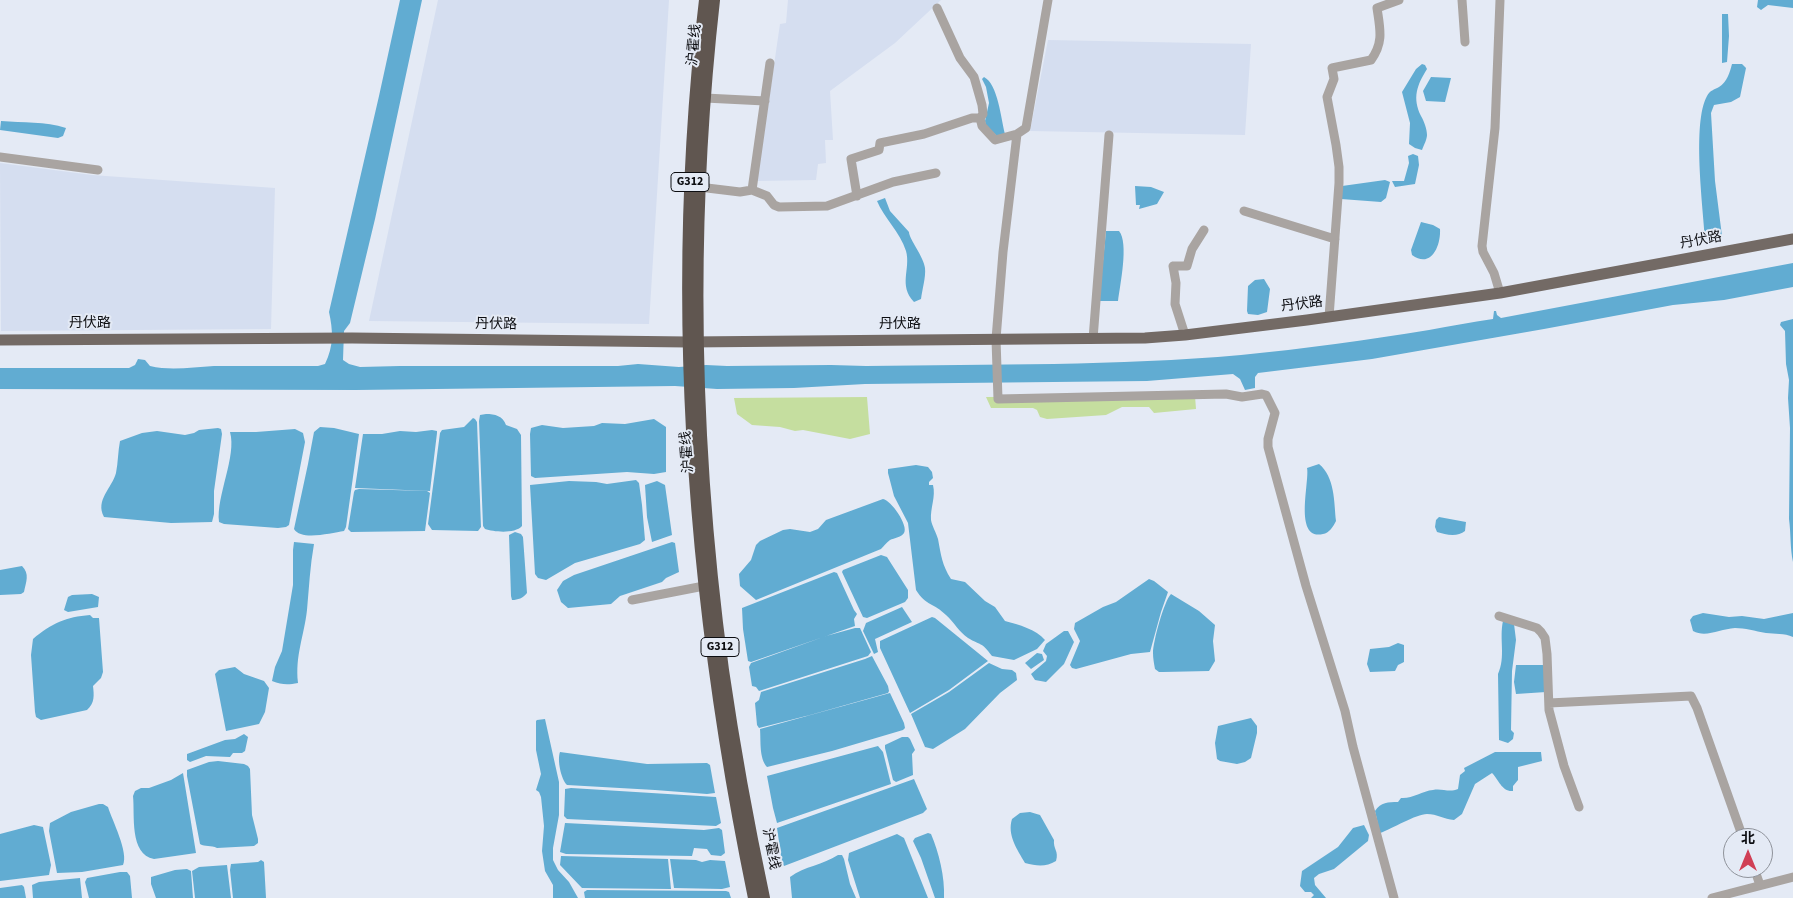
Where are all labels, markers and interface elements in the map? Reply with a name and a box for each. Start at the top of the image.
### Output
street label: 沪霍线 [685,23,705,67]
road number: G312 [671,172,709,192]
street label: 丹伏路 [1679,229,1723,253]
street label: 丹伏路 [1280,294,1324,316]
street label: 丹伏路 [69,316,111,332]
street label: 丹伏路 [475,316,517,334]
street label: 丹伏路 [879,317,921,333]
street label: 沪霍线 [678,430,698,474]
road number: G312 [701,638,739,656]
street label: 沪霍线 [758,827,782,871]
north arrow [1723,828,1773,878]
text: 北 [1741,829,1755,849]

